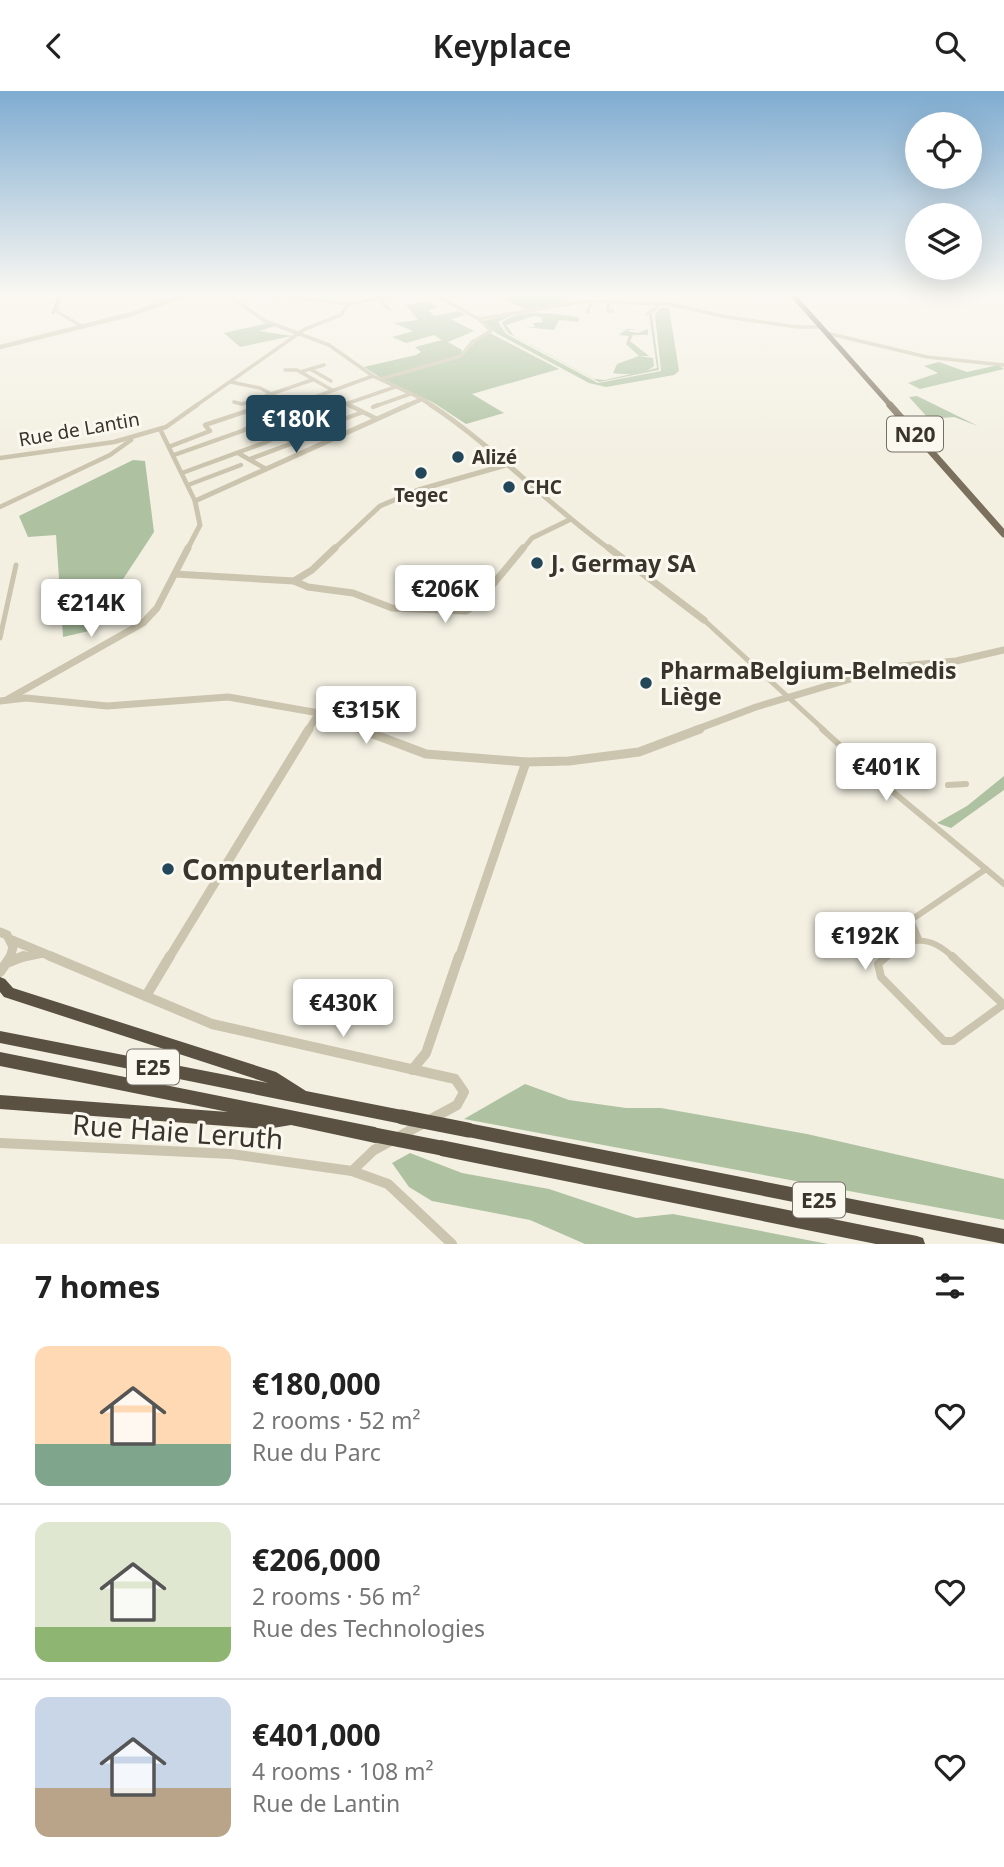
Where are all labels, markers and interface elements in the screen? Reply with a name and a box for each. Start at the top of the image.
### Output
text: Keyplace [433,24,571,67]
icon: back [35,27,73,65]
icon: search [931,27,969,65]
map controls [905,112,982,280]
button: locate [905,112,982,189]
button: layers [905,203,982,280]
pin: €180K [247,395,345,455]
text: €180K [262,402,330,434]
street label: Rue de Lantin [16,406,142,452]
road number: N20 [887,417,943,451]
place label: Alizé [472,444,517,470]
marker: Alizé [450,449,466,465]
marker: Tegec [413,465,429,481]
place label: CHC [523,474,562,500]
marker: CHC [501,479,517,495]
place label: Tegec [394,482,448,508]
place label: J. Germay SA [549,547,696,579]
marker: J. Germay SA [529,555,545,571]
pin: €206K [396,566,494,625]
text: €206K [411,572,479,604]
pin: €214K [42,580,140,639]
text: €214K [57,586,125,618]
place label: PharmaBelgium-Belmedis Liège [660,654,957,712]
marker: PharmaBelgium-Belmedis Liège [638,675,654,691]
pin: €315K [317,687,415,746]
text: €315K [332,693,400,725]
pin: €401K [837,743,935,803]
text: €401K [852,750,920,782]
place label: Computerland [182,850,383,888]
marker: Computerland [160,861,176,877]
pin: €192K [816,913,914,972]
text: €192K [831,919,899,951]
pin: €430K [294,979,392,1039]
text: €430K [309,986,377,1018]
road number: E25 [127,1049,179,1084]
street label: Rue Haie Leruth [71,1105,285,1157]
road number: E25 [793,1183,845,1217]
text: 7 homes [35,1266,160,1307]
icon: filters [931,1267,969,1305]
text: €180,000 [252,1363,381,1404]
icon: home [91,1374,175,1458]
icon: heart [931,1397,969,1435]
text: 2 rooms · 52 m² [252,1404,421,1436]
text: Rue du Parc [252,1436,381,1468]
text: €206,000 [252,1539,381,1580]
icon: home [91,1550,175,1634]
icon: heart [931,1573,969,1611]
text: 2 rooms · 56 m² [252,1580,421,1612]
text: Rue des Technologies [252,1612,485,1644]
text: €401,000 [252,1714,381,1755]
icon: home [91,1725,175,1809]
icon: heart [931,1748,969,1786]
text: 4 rooms · 108 m² [252,1755,434,1787]
text: Rue de Lantin [252,1787,400,1819]

